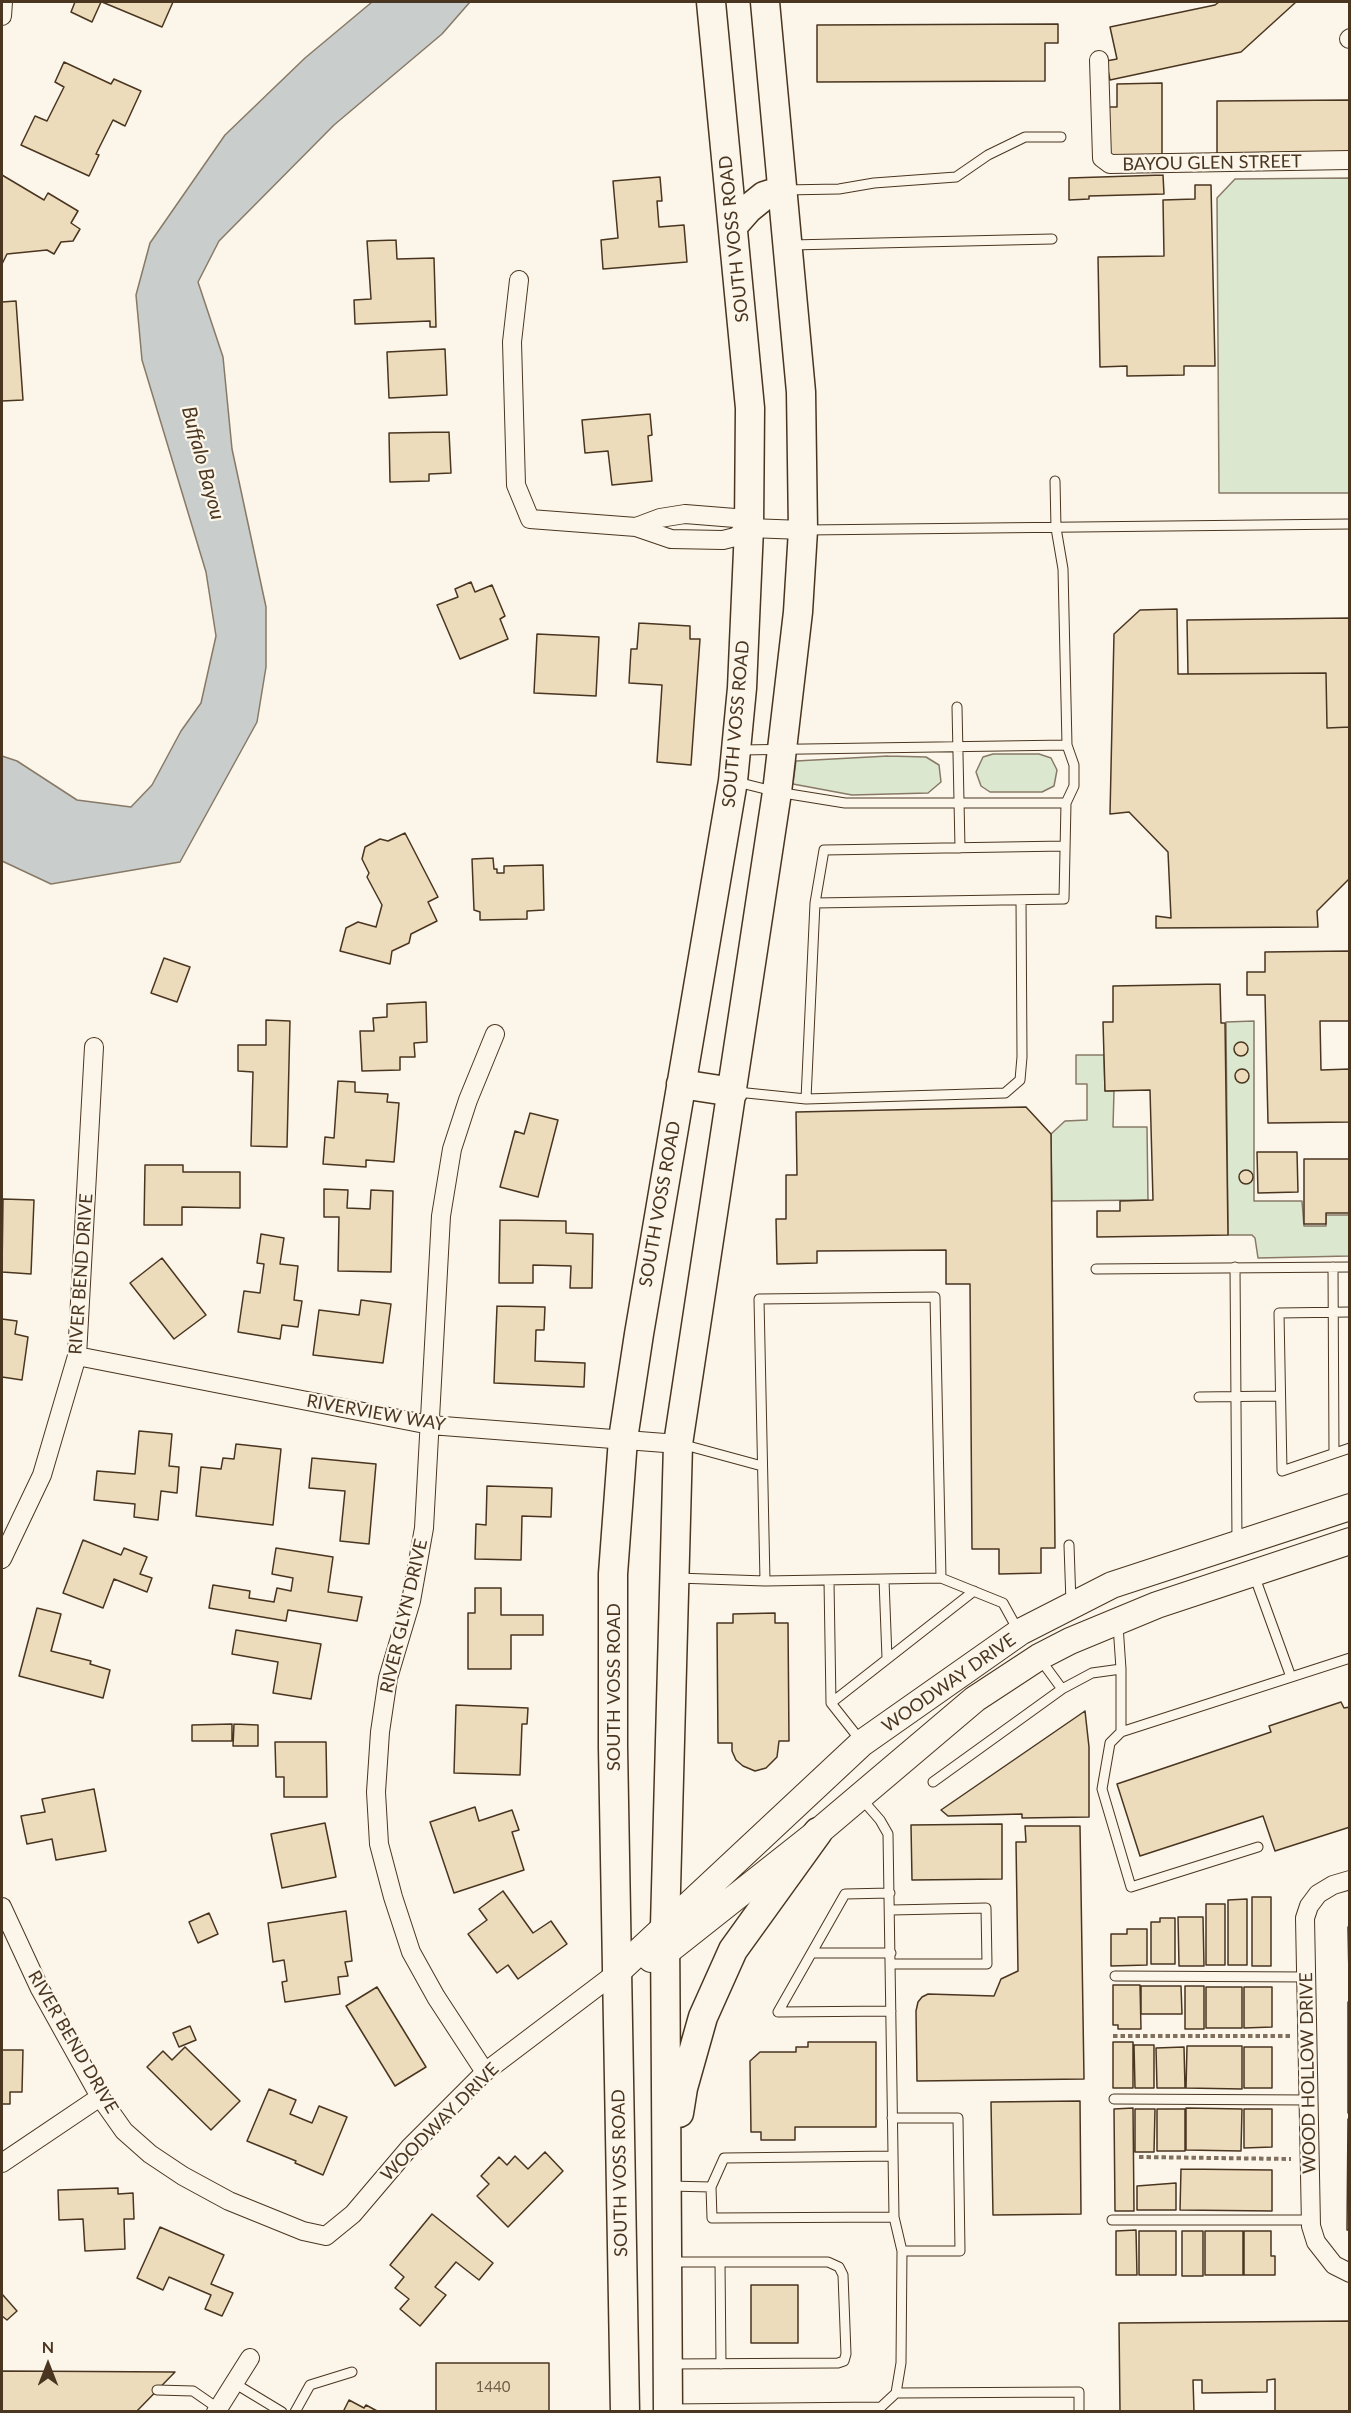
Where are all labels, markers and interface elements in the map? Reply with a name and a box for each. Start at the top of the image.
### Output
street label: BAYOU GLEN STREET [1122,151,1302,175]
street label: SOUTH VOSS ROAD [714,154,754,324]
water label: Buffalo Bayou [176,404,230,522]
street label: SOUTH VOSS ROAD [718,639,754,809]
street label: SOUTH VOSS ROAD [635,1119,685,1289]
street label: RIVER BEND DRIVE [65,1193,97,1355]
street label: RIVERVIEW WAY [305,1390,447,1436]
street label: RIVER GLYN DRIVE [376,1537,432,1695]
street label: SOUTH VOSS ROAD [603,1603,625,1771]
street label: WOODWAY DRIVE [878,1629,1020,1737]
street label: RIVER BEND DRIVE [23,1967,123,2117]
street label: WOOD HOLLOW DRIVE [1295,1972,1321,2174]
street label: WOODWAY DRIVE [377,2059,503,2185]
street label: SOUTH VOSS ROAD [608,2089,632,2257]
north arrow [18,2335,78,2395]
text: N [42,2337,54,2356]
house number: 1440 [476,2378,510,2396]

